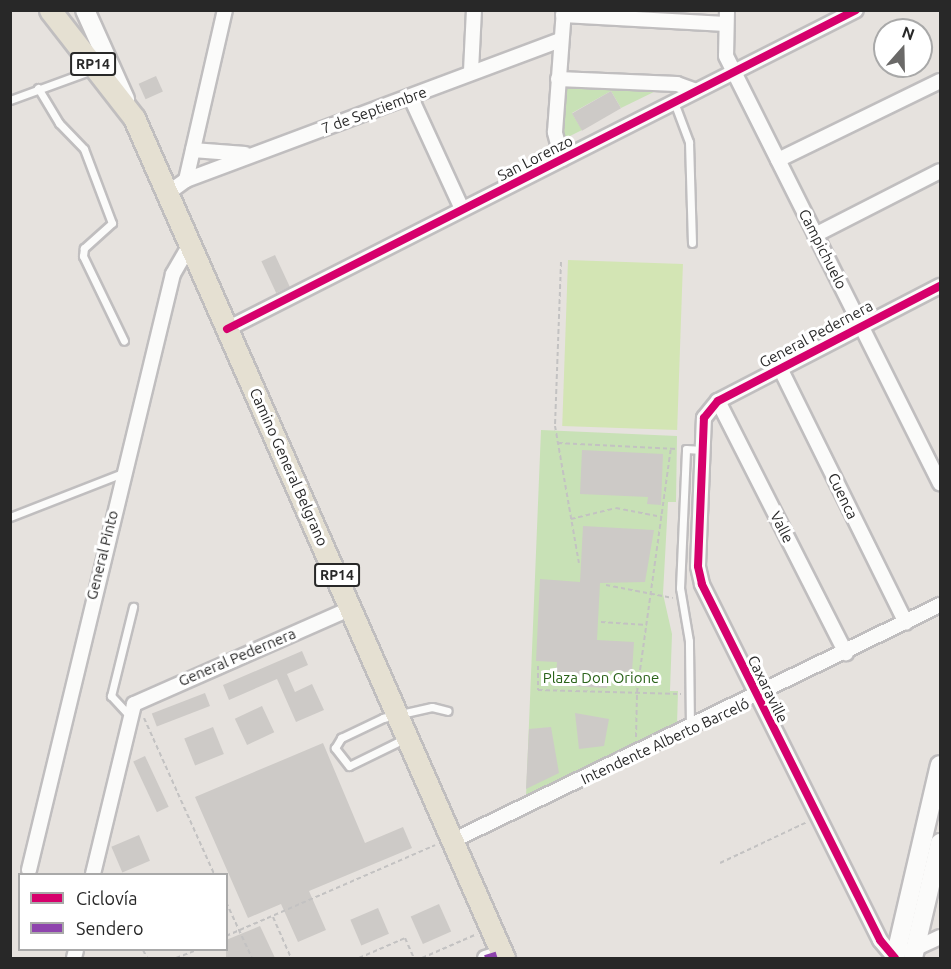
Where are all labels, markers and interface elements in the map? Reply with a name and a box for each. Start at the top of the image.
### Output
north arrow [873,18,933,78]
text: N [900,22,917,43]
road number: RP14 [69,53,117,75]
street label: 7 de Septiembre [319,83,429,137]
street label: San Lorenzo [494,131,576,185]
street label: Campichuelo [795,206,851,292]
street label: General Pedernera [756,297,876,371]
street label: Camino General Belgrano [246,385,332,549]
street label: Cuenca [824,470,862,522]
street label: General Pinto [82,508,122,602]
street label: Valle [766,508,798,546]
road number: RP14 [313,564,361,586]
street label: General Pedernera [176,624,298,690]
street label: Caxaraville [744,652,792,726]
park label: Plaza Don Orione [543,669,659,687]
street label: Intendente Alberto Barceló [578,694,752,788]
legend [18,873,228,951]
text: Ciclovía [76,888,137,908]
text: Sendero [76,918,143,938]

